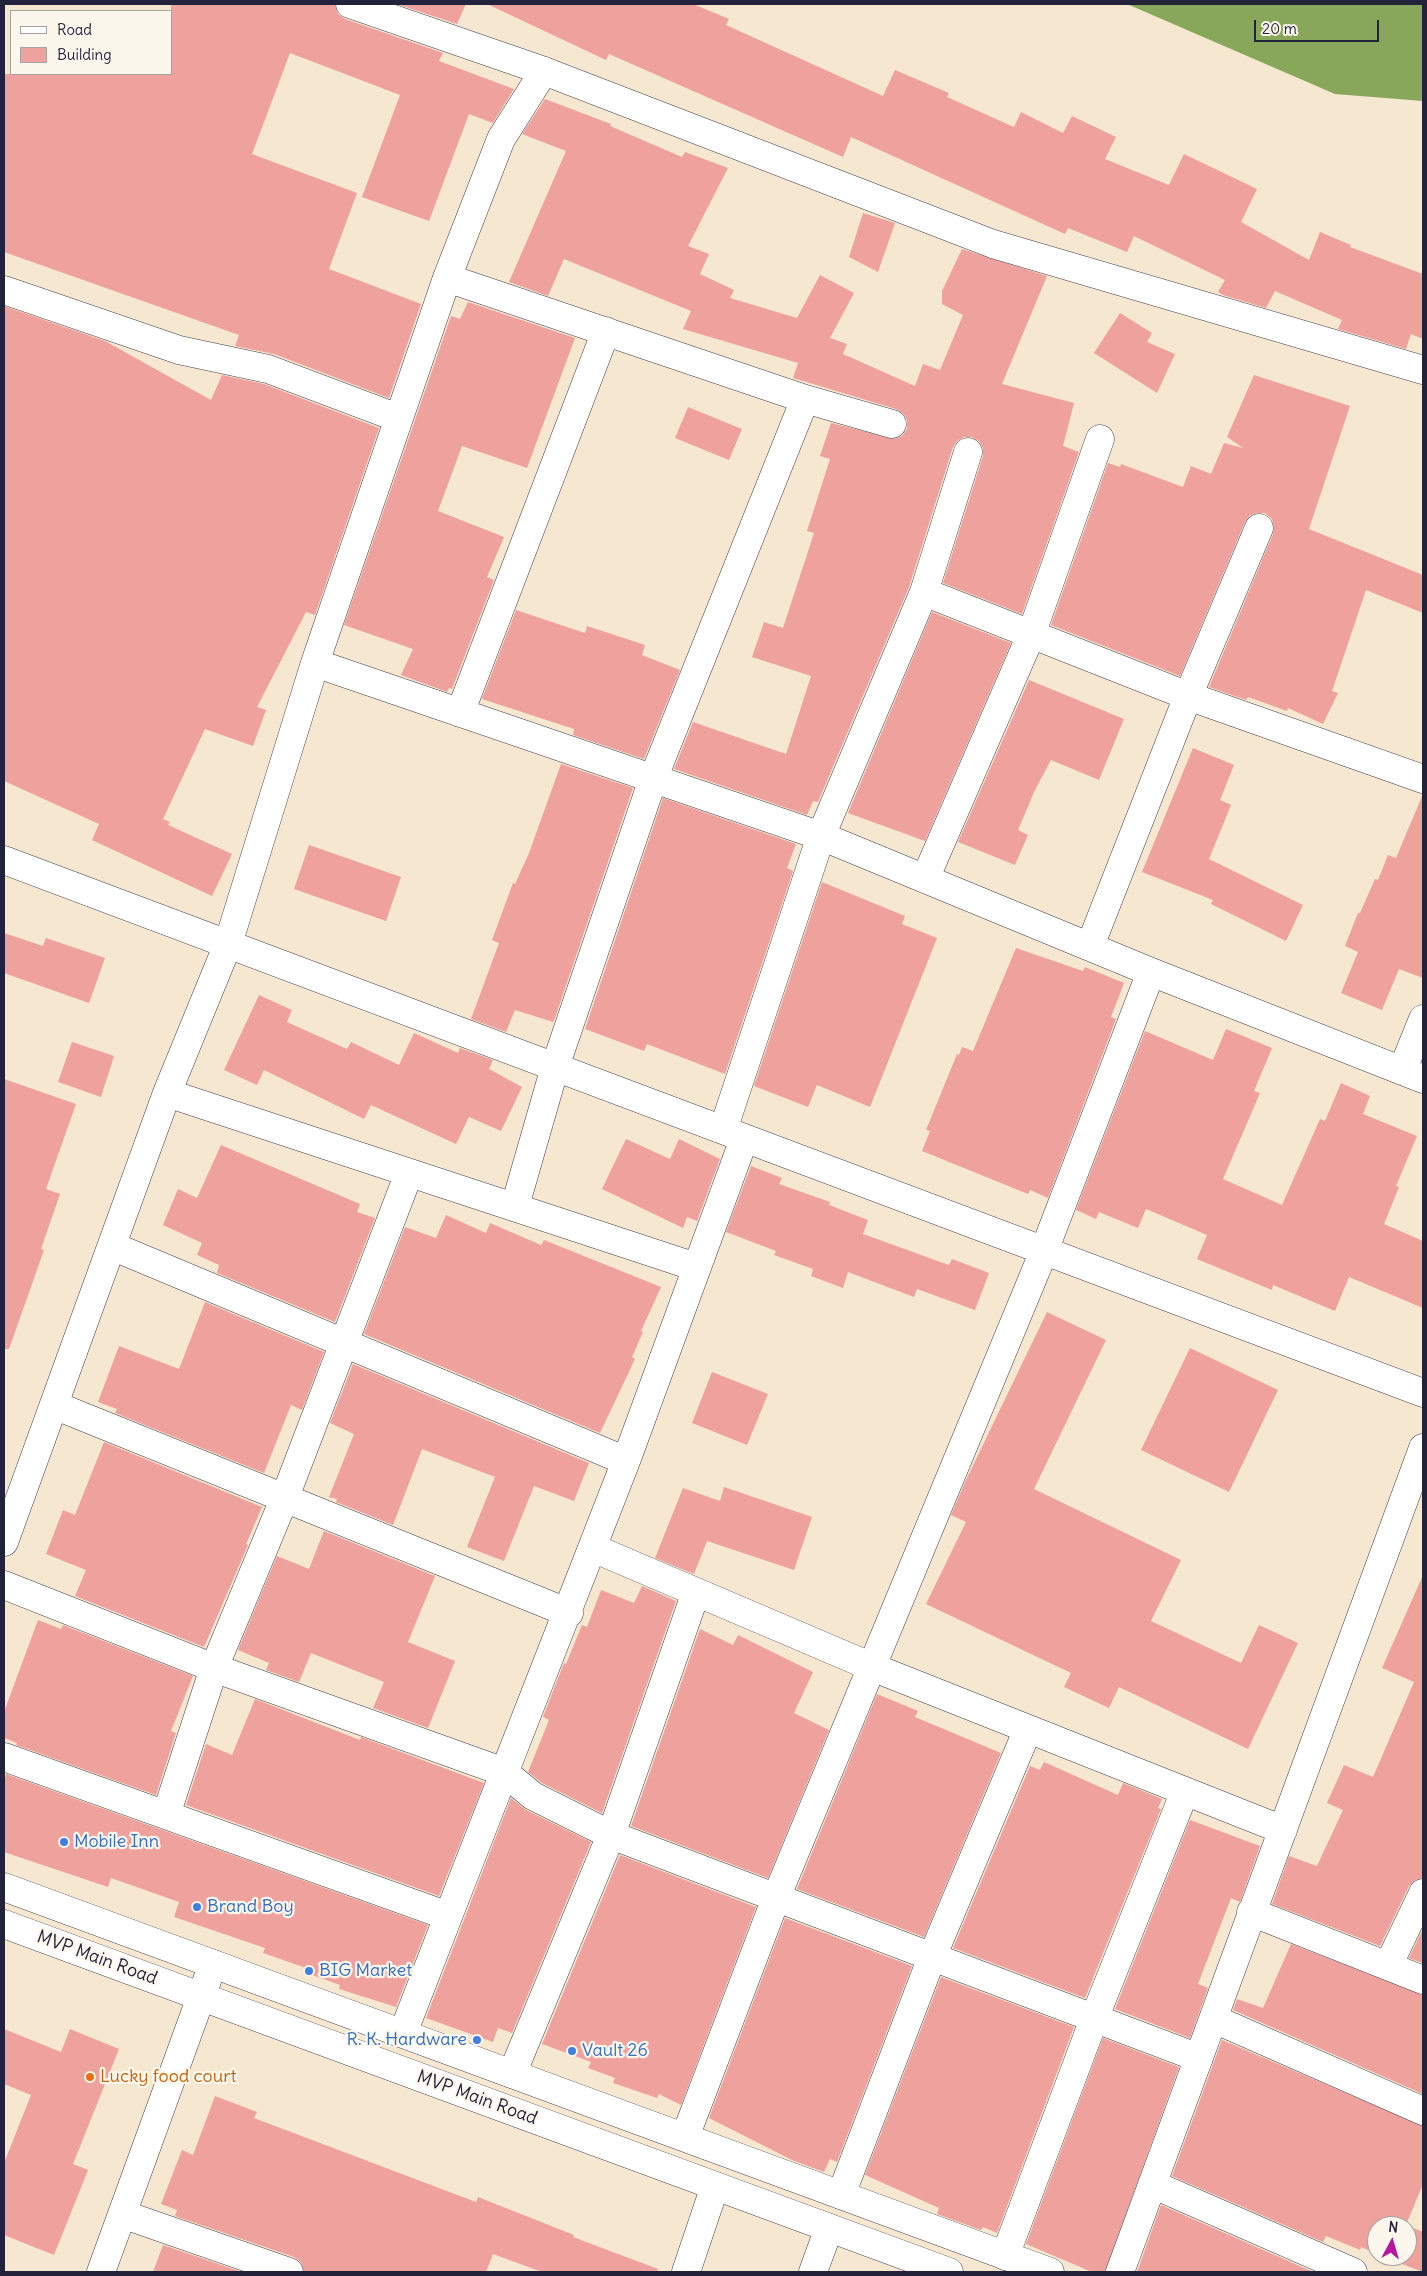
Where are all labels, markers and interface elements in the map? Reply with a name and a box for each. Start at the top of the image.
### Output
legend [10,10,172,75]
scale bar [1257,10,1382,42]
text: 20 m [1262,19,1297,38]
text: Road [57,20,92,39]
text: Building [57,45,112,64]
place label: Mobile Inn [74,1831,159,1853]
marker: Mobile Inn [58,1836,70,1848]
place label: Brand Boy [207,1896,294,1918]
marker: Brand Boy [191,1901,203,1913]
street label: MVP Main Road [34,1926,160,1990]
place label: BIG Market [319,1960,412,1982]
marker: BIG Market [303,1965,315,1977]
place label: R. K. Hardware [347,2029,467,2051]
marker: R. K. Hardware [471,2034,483,2046]
place label: Vault 26 [582,2040,648,2062]
marker: Vault 26 [566,2045,578,2057]
place label: Lucky food court [100,2066,237,2088]
street label: MVP Main Road [414,2066,540,2130]
marker: Lucky food court [84,2071,96,2083]
north arrow [1367,2216,1417,2266]
text: N [1388,2218,1399,2237]

